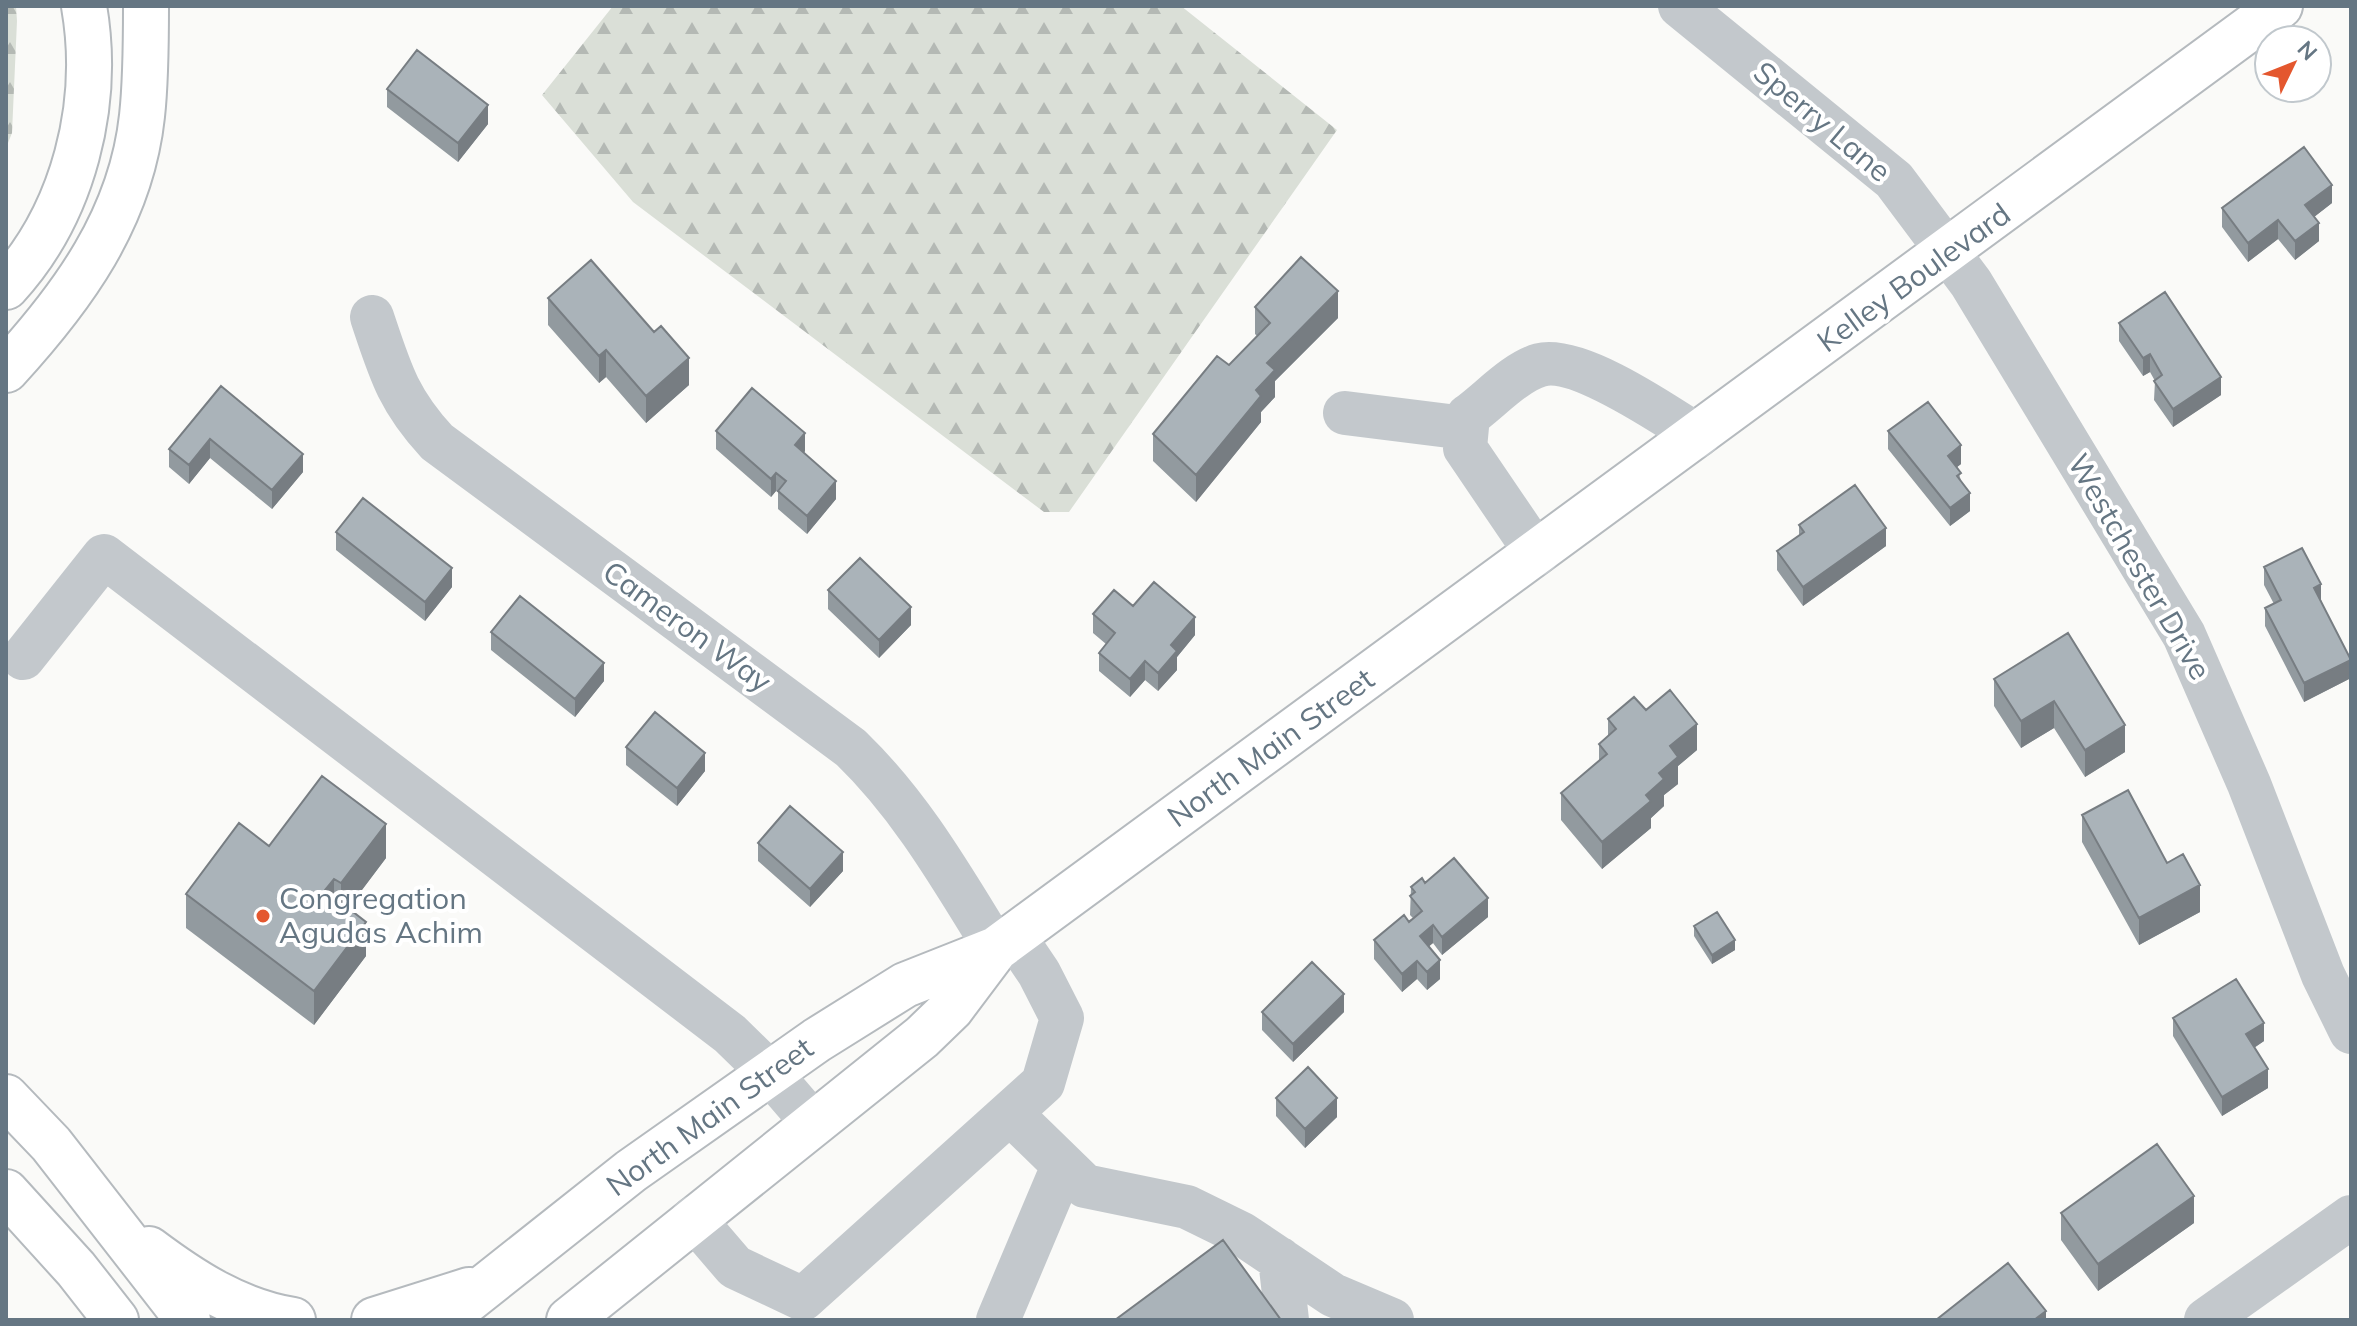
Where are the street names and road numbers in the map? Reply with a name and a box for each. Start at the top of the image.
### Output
street label: Sperry Lane [1746,53,1899,190]
street label: Kelley Boulevard [1809,194,2017,360]
street label: Westchester Drive [2060,447,2220,686]
street label: Cameron Way [596,552,779,700]
street label: North Main Street [1160,659,1381,835]
street label: North Main Street [599,1028,820,1204]

